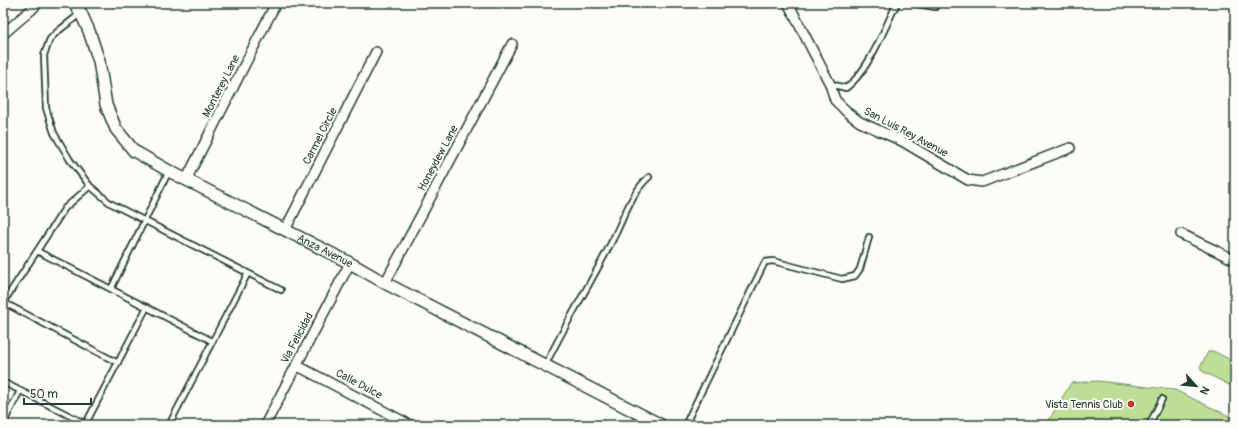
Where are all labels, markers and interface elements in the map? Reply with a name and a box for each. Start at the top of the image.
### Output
street label: Monterey Lane [200,52,243,119]
street label: San Luis Rey Avenue [862,104,951,160]
street label: Carmel Circle [300,105,340,167]
street label: Honeydew Lane [415,122,461,193]
street label: Anza Avenue [295,231,356,270]
street label: Via Felicidad [278,310,316,366]
street label: Calle Dulce [334,366,385,402]
north arrow [1176,366,1216,406]
scale bar [24,380,91,406]
text: N [1197,384,1212,397]
text: 50 m [30,387,58,402]
place label: Vista Tennis Club [1045,398,1123,411]
marker: Vista Tennis Club [1126,399,1136,409]

